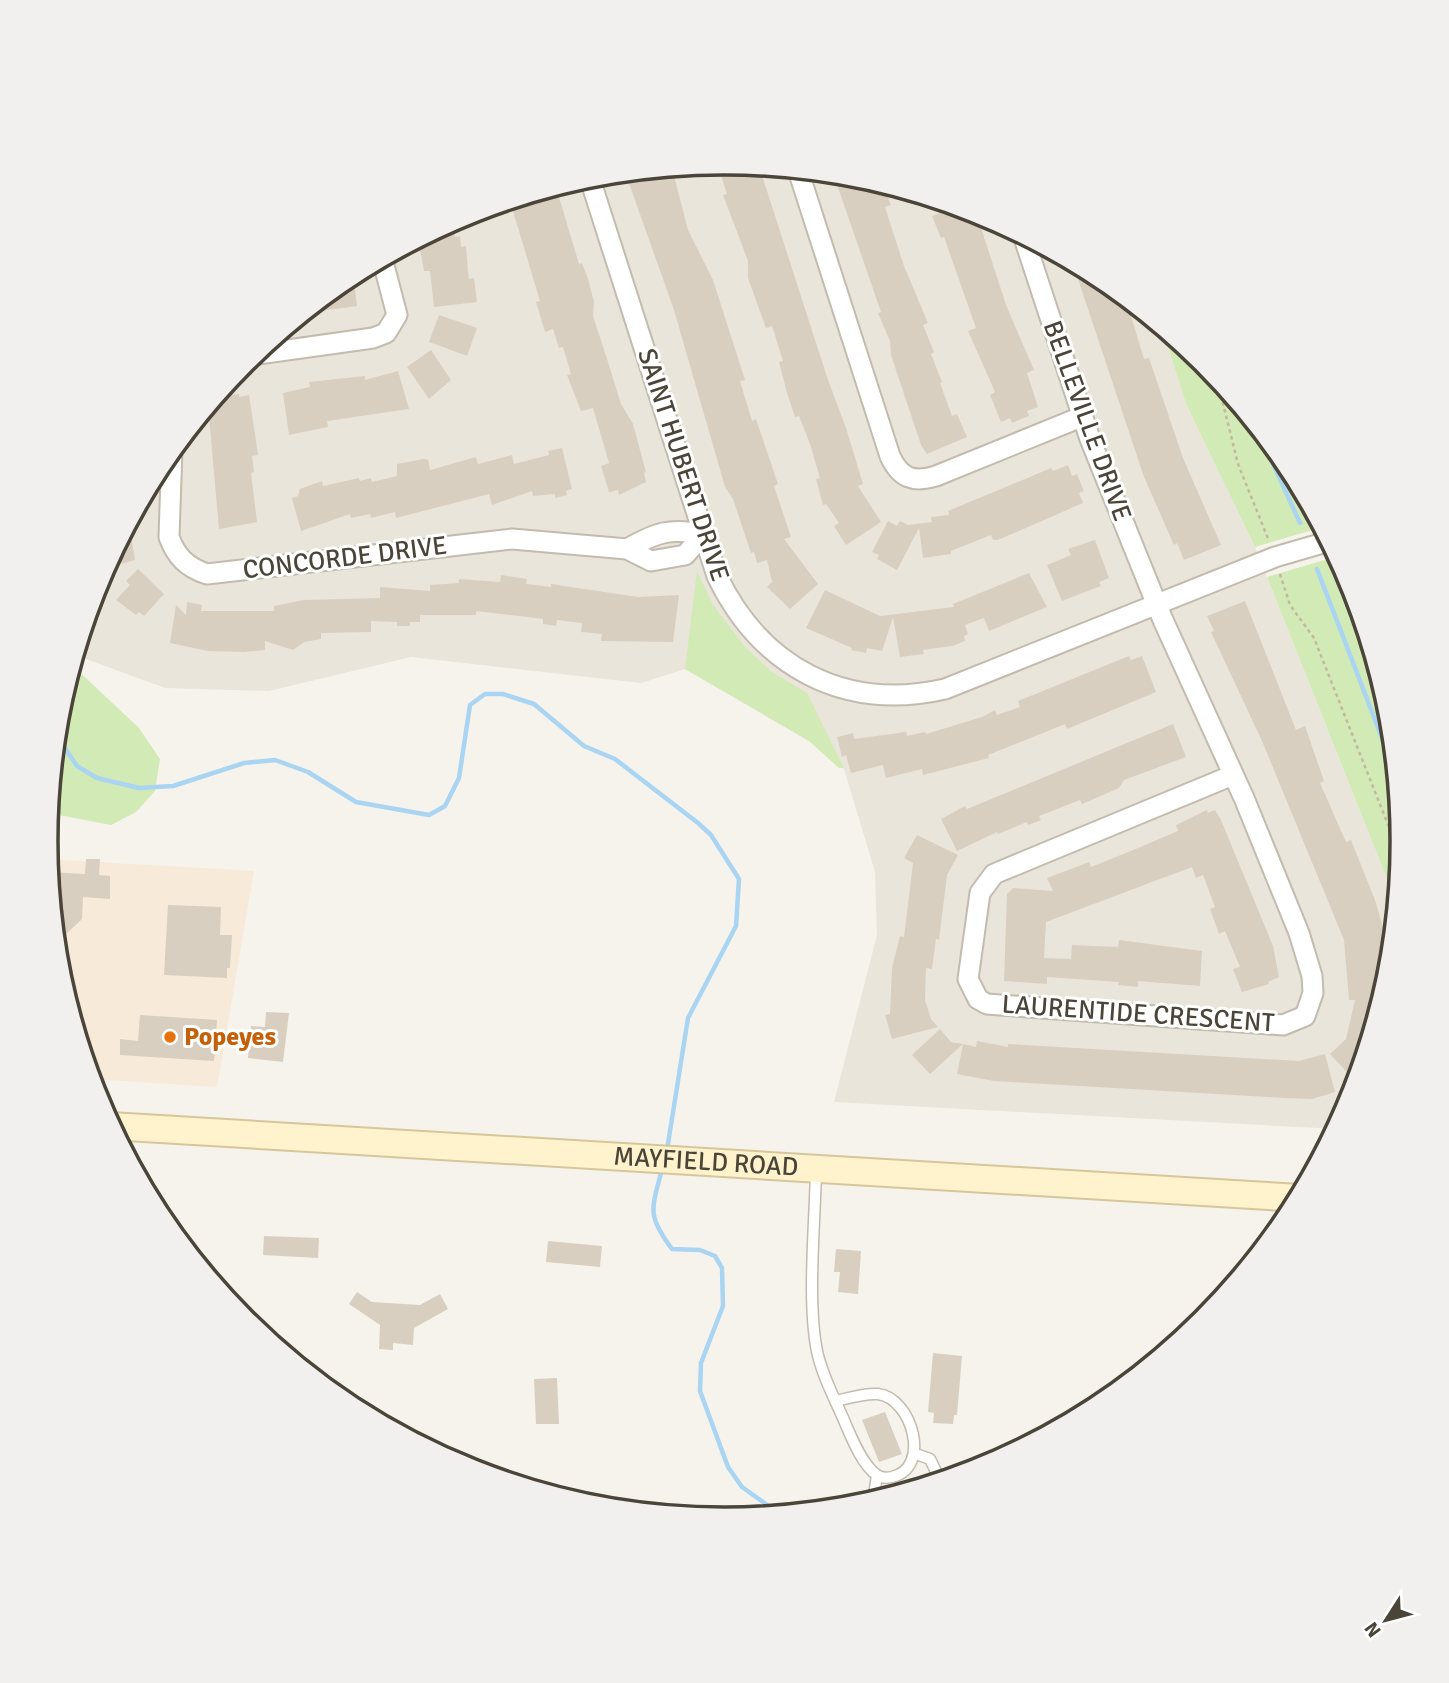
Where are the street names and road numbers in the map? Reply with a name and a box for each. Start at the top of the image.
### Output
street label: BELLEVILLE DRIVE [1036,316,1138,526]
street label: SAINT HUBERT DRIVE [630,344,736,586]
street label: CONCORDE DRIVE [241,530,449,586]
street label: LAURENTIDE CRESCENT [1001,989,1276,1039]
street label: MAYFIELD ROAD [612,1140,799,1184]

